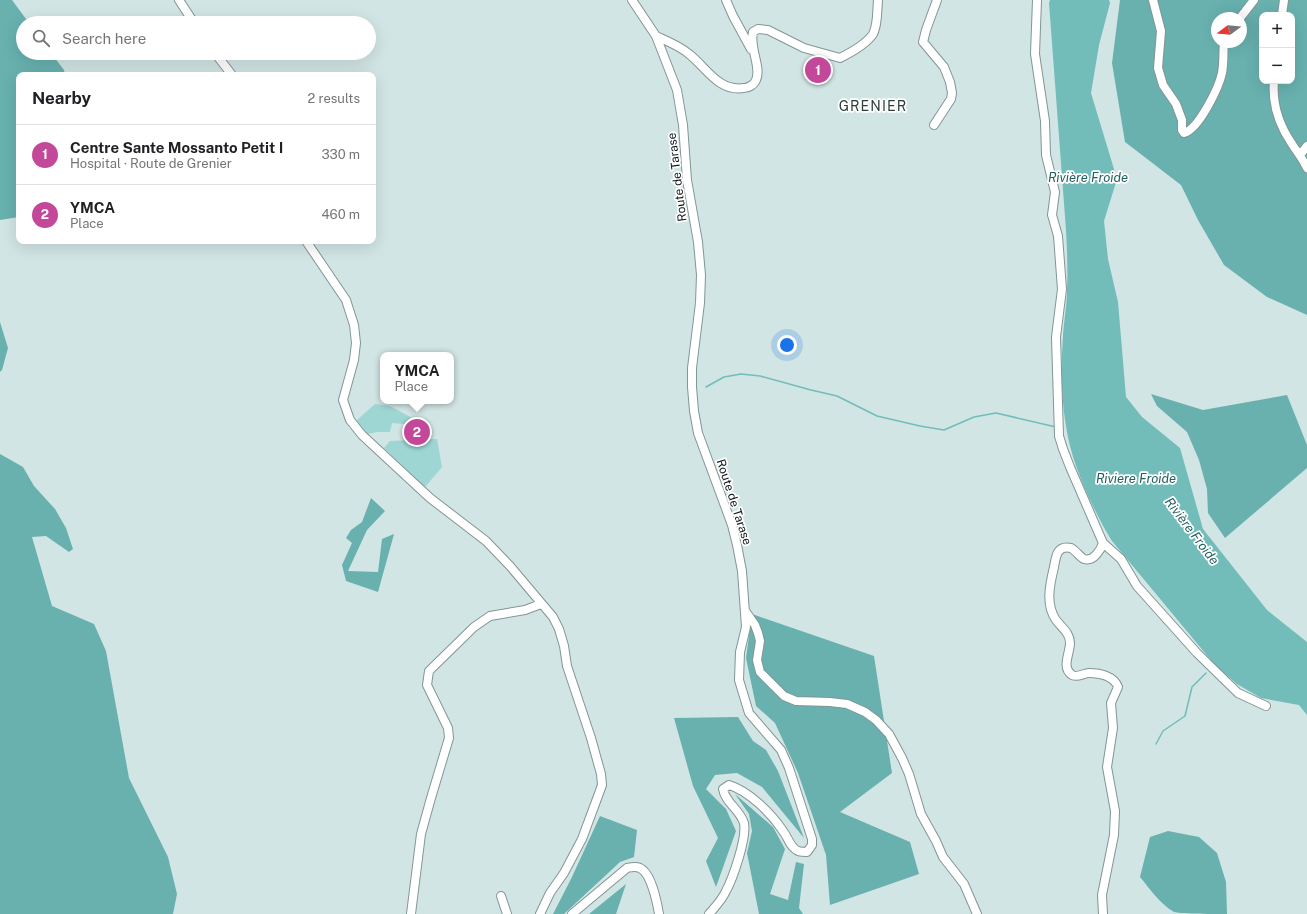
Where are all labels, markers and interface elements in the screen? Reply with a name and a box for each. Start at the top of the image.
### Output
north arrow [1211,12,1247,48]
map controls [1259,12,1295,84]
button: + [1259,12,1295,48]
search box [16,16,376,60]
icon: search [30,27,52,49]
text: Search here [62,30,146,47]
button: − [1259,48,1295,84]
pin: 1 [805,55,831,85]
text: Nearby [32,88,91,108]
text: 2 results [308,91,360,106]
district label: GRENIER [839,98,907,114]
street label: Route de Tarase [665,132,689,222]
text: Centre Sante Mossanto Petit I [70,139,283,156]
text: 1 [42,147,48,162]
text: 330 m [321,147,360,162]
text: Hospital · Route de Grenier [70,156,232,171]
water label: Rivière Froide [1048,170,1128,185]
text: YMCA [70,199,115,216]
text: 2 [41,207,49,222]
text: 460 m [321,207,360,222]
text: Place [70,216,104,231]
your location [777,335,797,355]
popup [380,352,454,404]
text: YMCA [394,362,440,379]
text: Place [394,379,428,394]
pin: 2 [404,417,430,447]
street label: Route de Tarase [714,457,755,547]
water label: Riviere Froide [1096,471,1176,486]
water label: Rivière Froide [1162,494,1222,568]

